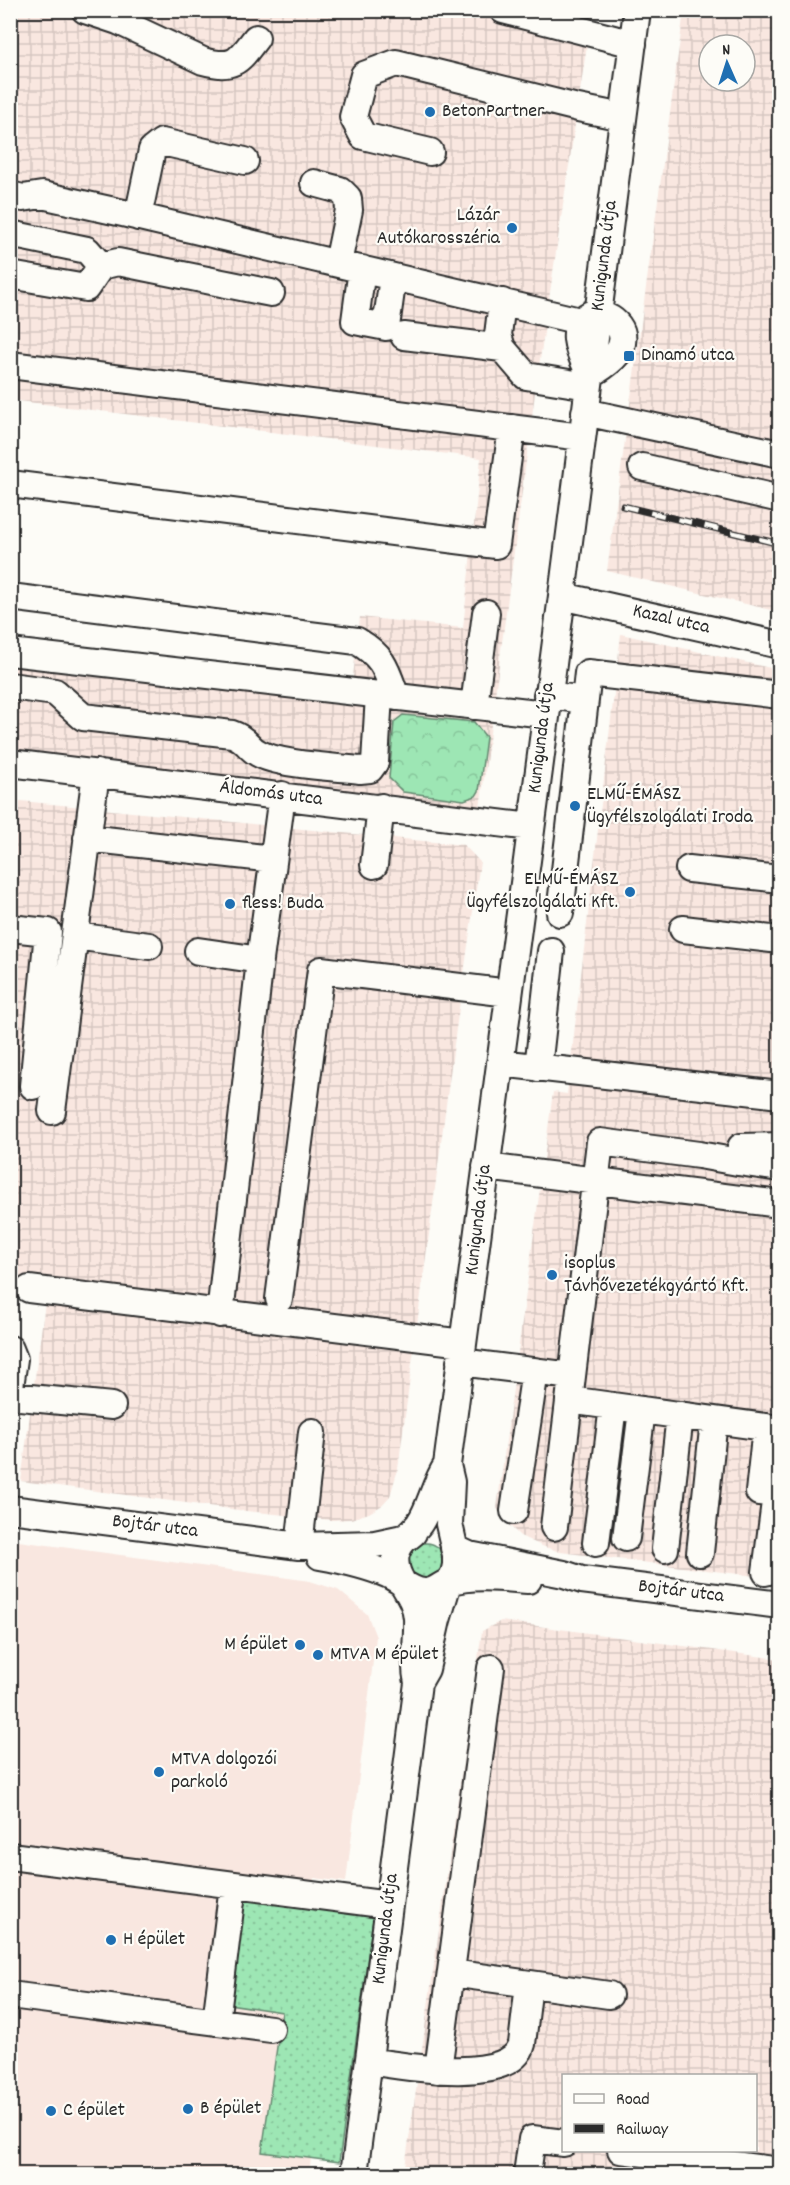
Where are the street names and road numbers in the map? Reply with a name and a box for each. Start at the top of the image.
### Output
street label: Kunigunda útja [584,198,626,313]
street label: Kazal utca [630,598,713,643]
street label: Kunigunda útja [521,680,563,795]
street label: Áldomás utca [218,774,325,814]
street label: Kunigunda útja [458,1162,500,1277]
street label: Bojtár utca [110,1508,200,1546]
street label: Bojtár utca [636,1573,726,1611]
street label: Kunigunda útja [365,1871,407,1986]

